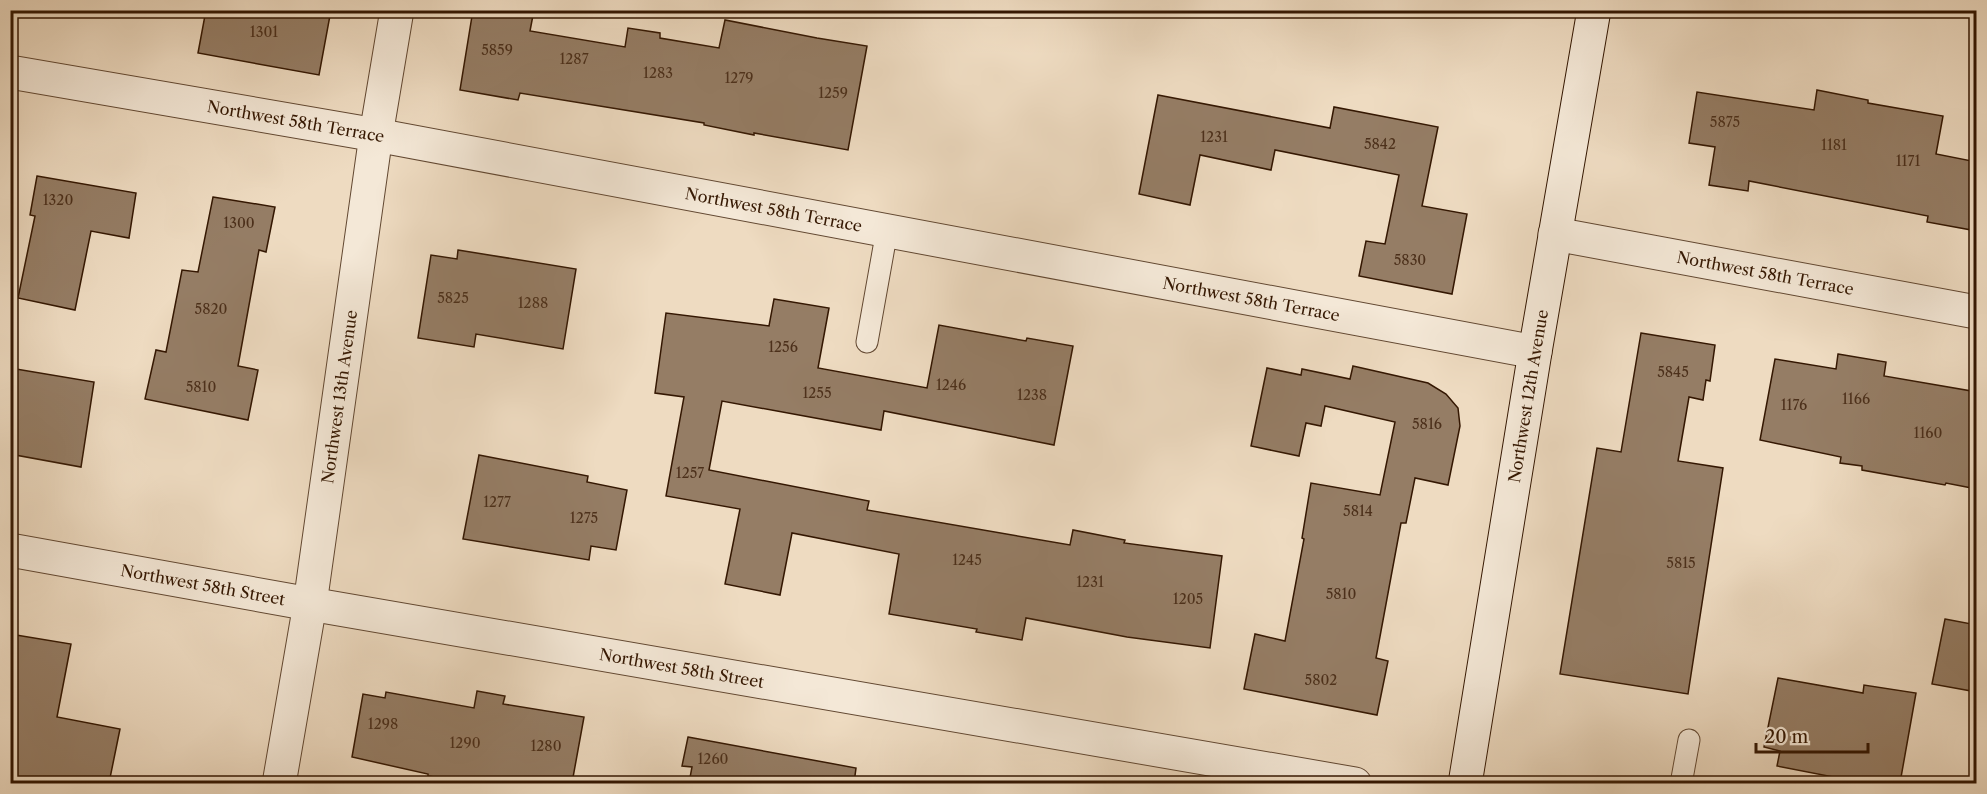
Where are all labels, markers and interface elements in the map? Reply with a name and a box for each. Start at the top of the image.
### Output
house number: 1301 [250,23,278,41]
house number: 5859 [481,41,513,59]
house number: 1287 [559,50,589,68]
house number: 1283 [643,64,673,82]
house number: 1279 [724,69,754,87]
house number: 1259 [818,84,848,102]
street label: Northwest 58th Terrace [206,96,386,146]
house number: 5875 [1710,113,1740,131]
house number: 1231 [1200,128,1228,146]
house number: 5842 [1364,135,1396,153]
house number: 1181 [1821,136,1847,154]
house number: 1171 [1896,152,1920,170]
street label: Northwest 58th Terrace [684,183,864,236]
house number: 1320 [43,191,73,209]
house number: 1300 [223,214,255,232]
street label: Northwest 58th Terrace [1675,247,1856,299]
house number: 5830 [1394,251,1426,269]
street label: Northwest 58th Terrace [1161,273,1342,325]
house number: 5825 [437,289,469,307]
house number: 1288 [518,294,548,312]
house number: 5820 [195,300,228,318]
street label: Northwest 12th Avenue [1504,308,1552,484]
street label: Northwest 13th Avenue [317,309,361,485]
house number: 1256 [768,338,798,356]
house number: 5845 [1657,363,1689,381]
house number: 1246 [936,376,966,394]
house number: 5810 [186,378,216,396]
house number: 1255 [802,384,832,402]
house number: 1238 [1017,386,1047,404]
house number: 1166 [1842,390,1870,408]
house number: 1176 [1781,396,1807,414]
house number: 5816 [1412,415,1442,433]
house number: 1160 [1914,424,1943,442]
house number: 1257 [676,464,704,482]
house number: 1277 [483,493,511,511]
house number: 5814 [1343,502,1373,520]
house number: 1275 [570,509,598,527]
house number: 1245 [952,551,982,569]
house number: 5815 [1666,554,1696,572]
street label: Northwest 58th Street [119,560,287,609]
house number: 1231 [1076,573,1104,591]
house number: 5810 [1326,585,1356,603]
house number: 1205 [1173,590,1203,608]
street label: Northwest 58th Street [598,644,766,692]
house number: 5802 [1305,671,1337,689]
house number: 1298 [368,715,398,733]
scale bar [1756,716,1868,754]
text: 20 m [1765,726,1809,748]
house number: 1290 [449,734,481,752]
house number: 1280 [530,737,562,755]
house number: 1260 [697,750,729,768]

